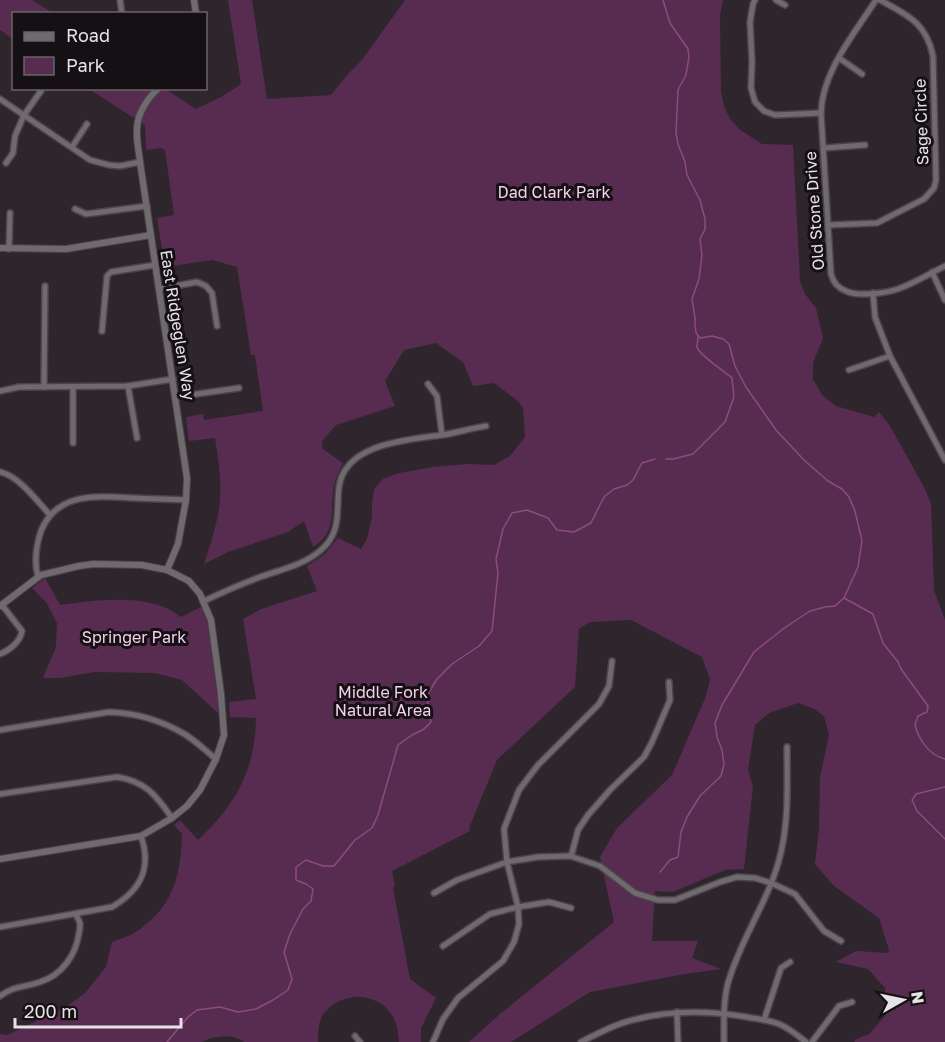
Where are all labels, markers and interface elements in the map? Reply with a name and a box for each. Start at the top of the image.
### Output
legend [12,12,207,90]
text: Road [66,24,110,46]
text: Park [66,54,105,76]
street label: Sage Circle [909,78,933,166]
street label: Old Stone Drive [800,151,828,271]
park label: Dad Clark Park [497,182,611,202]
street label: East Ridgeglen Way [156,248,200,402]
park label: Springer Park [82,627,186,647]
park label: Middle Fork Natural Area [335,682,431,720]
north arrow [873,970,933,1030]
text: N [907,990,929,1005]
scale bar [15,991,182,1029]
text: 200 m [24,1000,77,1022]

